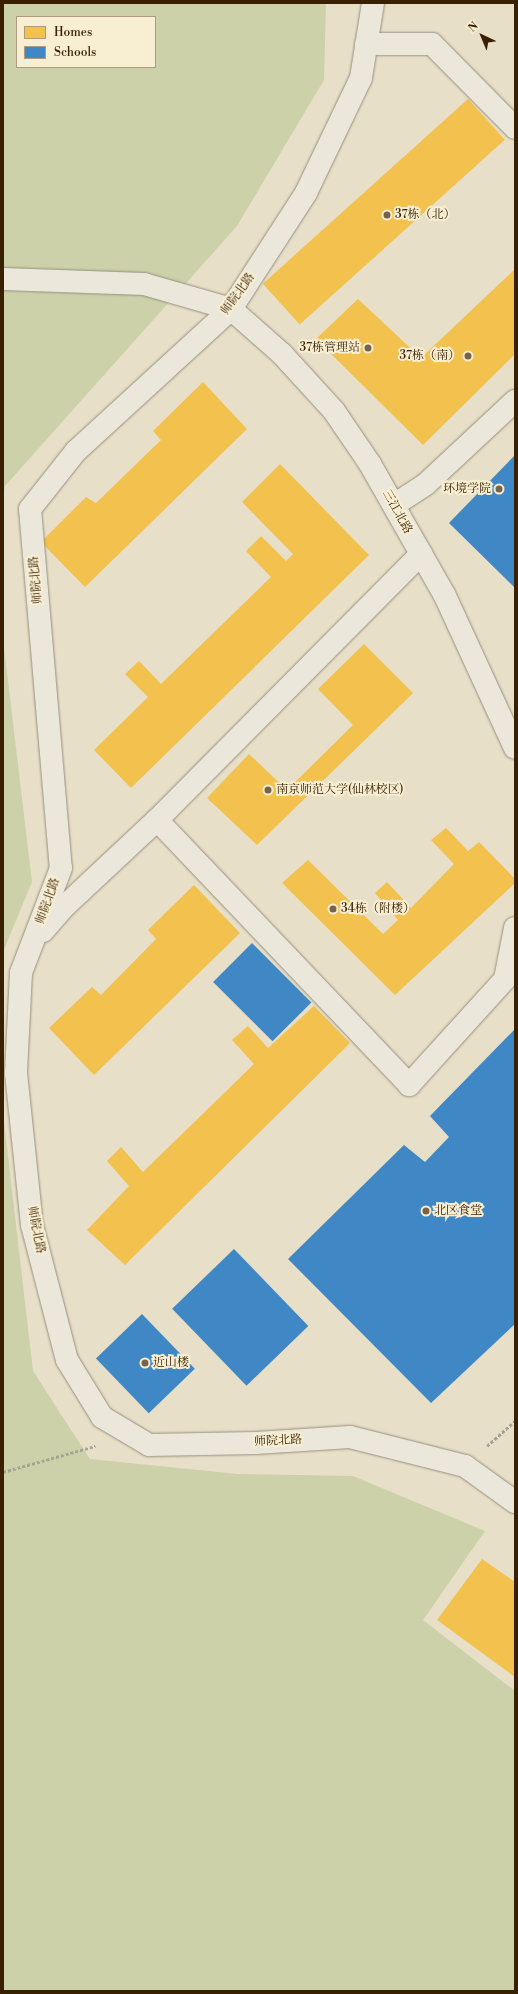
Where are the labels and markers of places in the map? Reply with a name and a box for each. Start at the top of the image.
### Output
place label: 37栋（北） [395,208,455,222]
marker: 37栋（北） [382,210,392,220]
place label: 37栋管理站 [300,341,360,355]
marker: 37栋管理站 [363,343,373,353]
place label: 37栋（南） [400,349,460,363]
marker: 37栋（南） [463,351,473,361]
place label: 环境学院 [443,482,491,496]
marker: 环境学院 [494,484,504,494]
place label: 南京师范大学(仙林校区) [276,783,403,797]
marker: 南京师范大学(仙林校区) [263,785,273,795]
place label: 34栋（附楼） [341,902,415,916]
marker: 34栋（附楼） [328,904,338,914]
place label: 北区食堂 [434,1204,482,1218]
marker: 北区食堂 [421,1206,431,1216]
place label: 近山楼 [153,1356,189,1370]
marker: 近山楼 [140,1358,150,1368]

